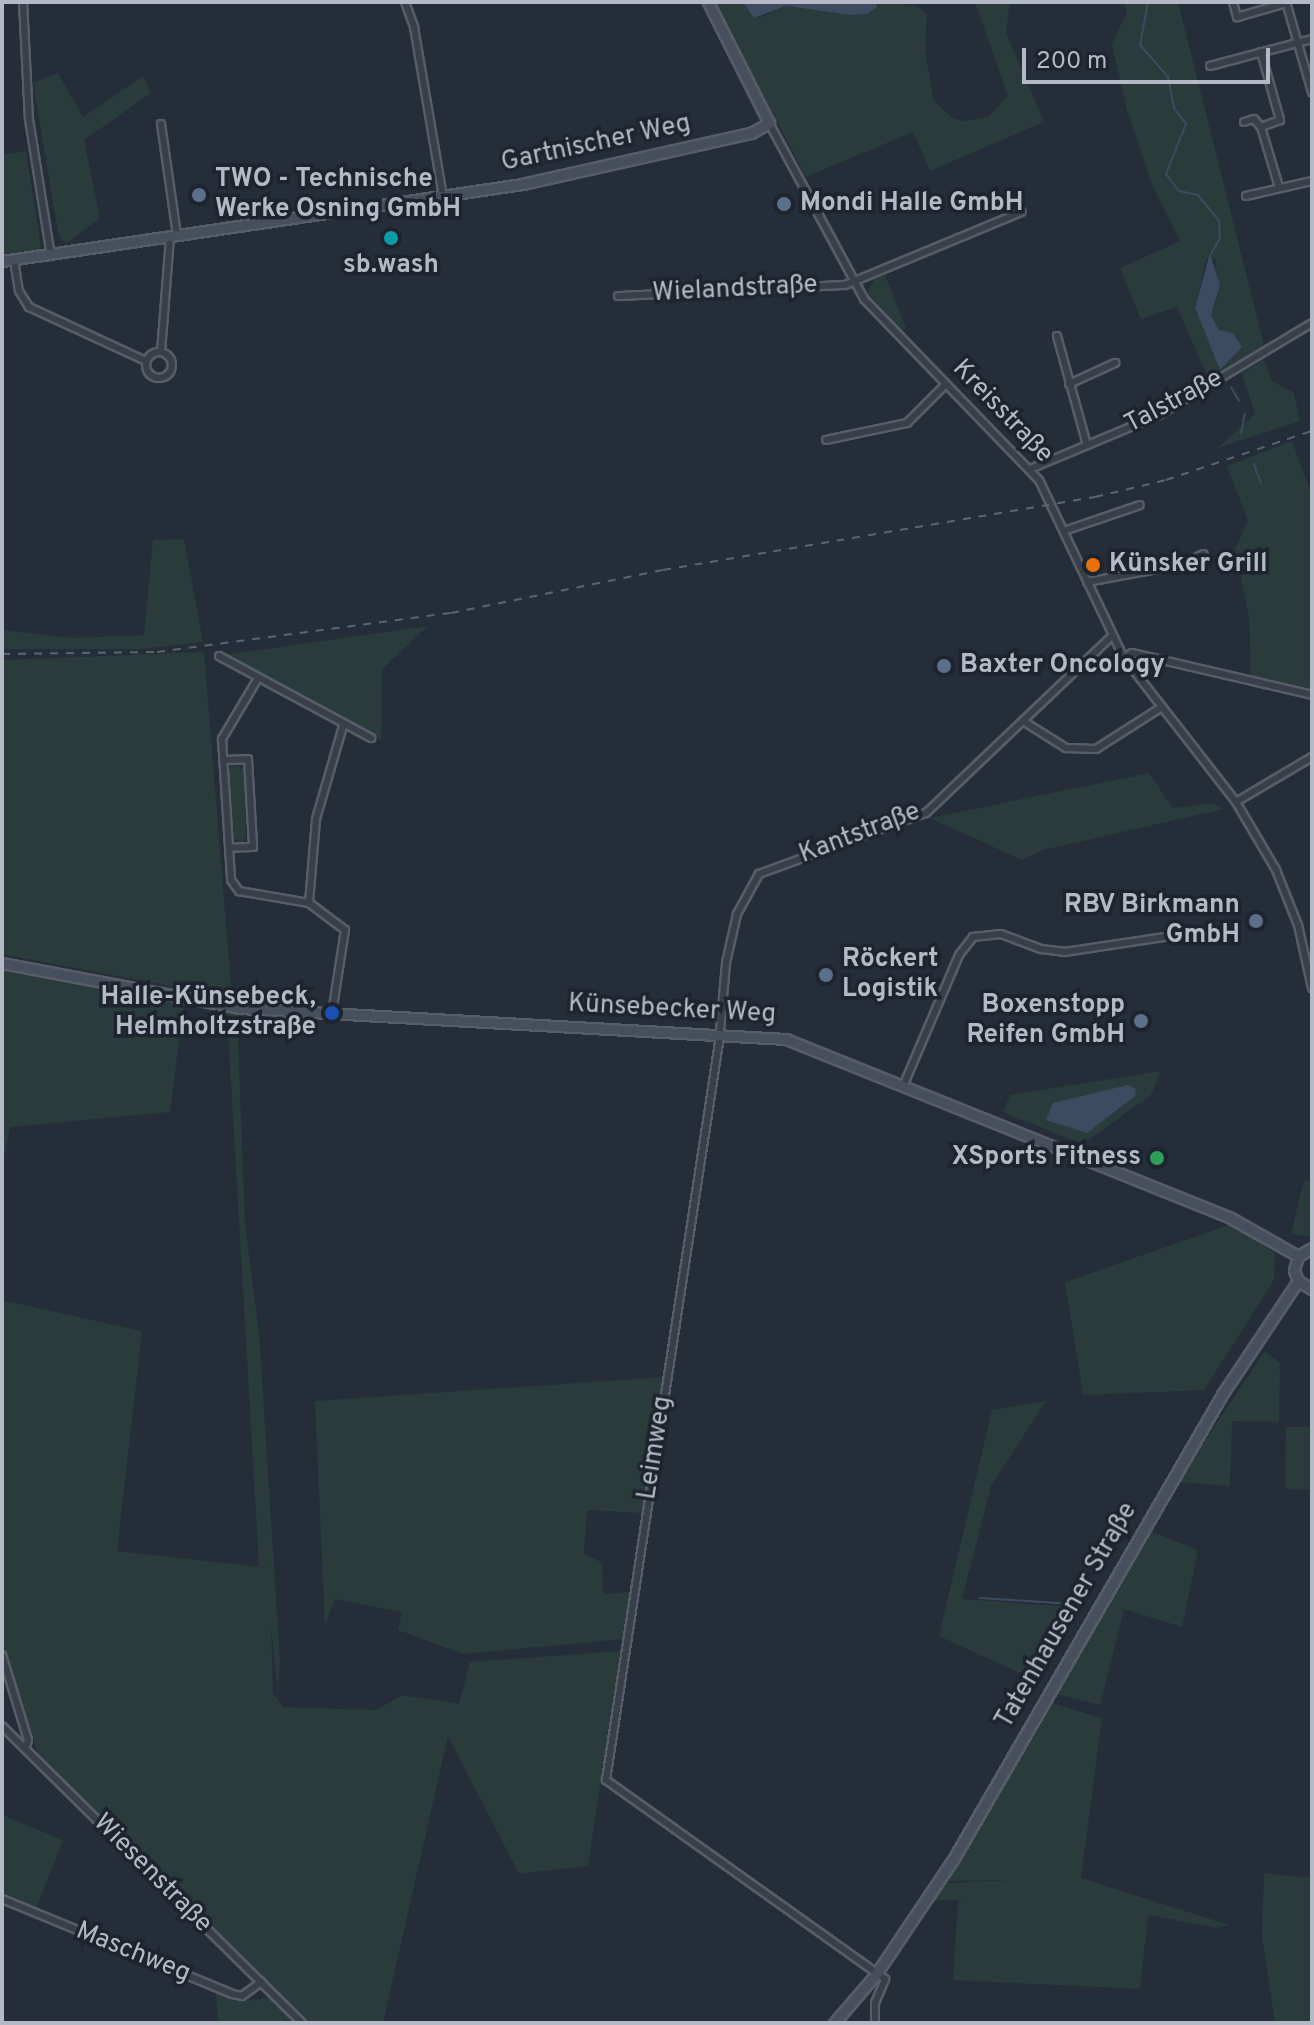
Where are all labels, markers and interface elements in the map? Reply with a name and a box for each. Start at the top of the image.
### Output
scale bar [1026,32,1274,82]
text: 200 m [1036,47,1107,77]
street label: Gartnischer Weg [498,109,694,179]
place label: TWO - Technische Werke Osning GmbH [215,164,461,226]
marker: TWO - Technische Werke Osning GmbH [190,186,208,204]
place label: Mondi Halle GmbH [800,188,1024,220]
marker: Mondi Halle GmbH [775,195,793,213]
marker: sb.wash [382,229,400,247]
place label: sb.wash [343,250,439,282]
street label: Wielandstraße [652,270,818,310]
street label: Kreisstraße [945,354,1059,470]
street label: Talstraße [1120,363,1228,441]
place label: Künsker Grill [1109,549,1268,581]
marker: Künsker Grill [1084,556,1102,574]
place label: Baxter Oncology [960,650,1165,682]
marker: Baxter Oncology [935,657,953,675]
street label: Kantstraße [795,797,925,871]
place label: RBV Birkmann GmbH [1063,890,1240,952]
marker: RBV Birkmann GmbH [1247,912,1265,930]
place label: Röckert Logistik [842,944,938,1006]
marker: Röckert Logistik [817,966,835,984]
place label: Halle-Künsebeck, Helmholtzstraße [101,982,316,1044]
street label: Künsebecker Weg [567,989,777,1031]
place label: Boxenstopp Reifen GmbH [966,990,1125,1052]
marker: Halle-Künsebeck, Helmholtzstraße [323,1004,341,1022]
marker: Boxenstopp Reifen GmbH [1132,1012,1150,1030]
place label: XSports Fitness [952,1142,1141,1174]
marker: XSports Fitness [1148,1149,1166,1167]
street label: Leimweg [632,1394,680,1502]
street label: Tatenhausener Straße [990,1497,1144,1735]
street label: Wiesenstraße [86,1808,218,1940]
street label: Maschweg [71,1916,195,1990]

